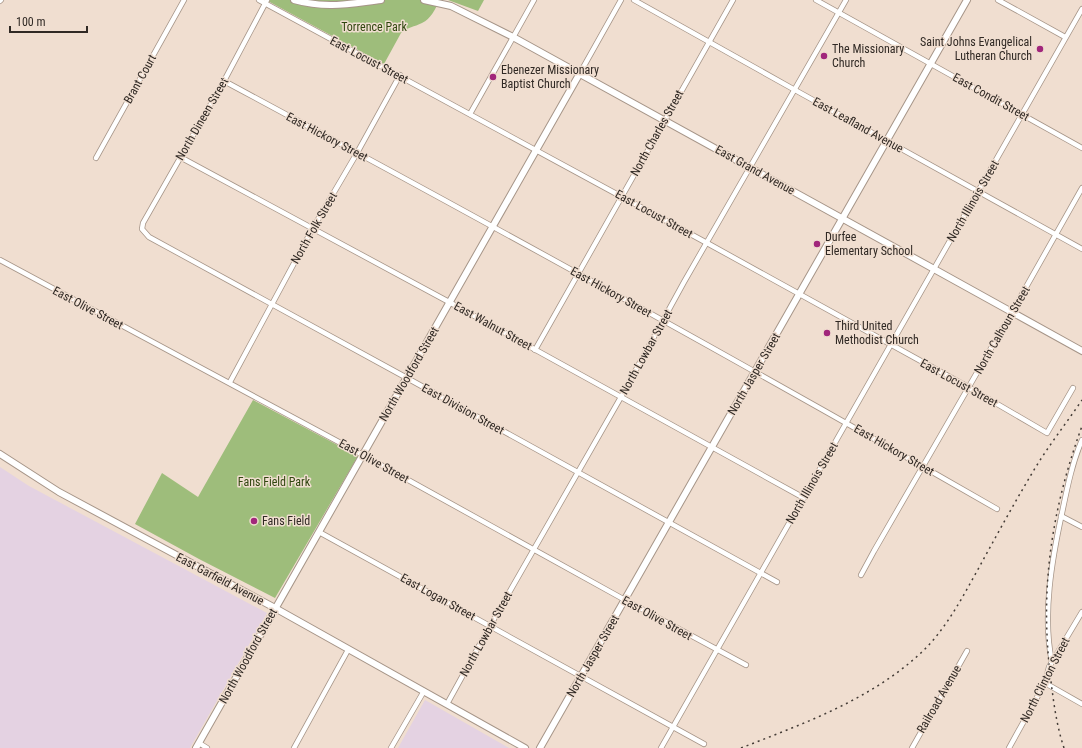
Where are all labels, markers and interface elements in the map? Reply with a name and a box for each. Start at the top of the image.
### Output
scale bar [10,8,87,34]
text: 100 m [16,15,46,29]
park label: Torrence Park [341,20,407,34]
street label: East Locust Street [328,34,411,87]
place label: Saint Johns Evangelical Lutheran Church [920,35,1032,63]
place label: The Missionary Church [832,42,904,70]
marker: Saint Johns Evangelical Lutheran Church [1035,44,1045,54]
marker: The Missionary Church [819,51,829,61]
street label: Brant Court [121,52,159,106]
place label: Ebenezer Missionary Baptist Church [501,63,599,91]
street label: East Condit Street [950,70,1032,124]
marker: Ebenezer Missionary Baptist Church [488,72,498,82]
street label: North Dineen Street [173,75,232,163]
street label: North Charles Street [628,87,687,178]
street label: East Leafland Avenue [810,94,906,156]
street label: East Hickory Street [284,110,371,165]
street label: East Grand Avenue [713,142,798,198]
street label: North Illinois Street [944,157,1002,244]
street label: East Locust Street [613,187,696,241]
street label: North Folk Street [288,189,340,266]
place label: Durfee Elementary School [825,230,913,258]
marker: Durfee Elementary School [812,239,822,249]
street label: East Hickory Street [568,264,654,320]
street label: North Calhoun Street [971,283,1033,376]
street label: East Olive Street [50,284,126,333]
street label: East Walnut Street [452,299,535,353]
street label: North Lowbar Street [617,307,675,397]
place label: Third United Methodist Church [835,319,919,347]
street label: North Woodford Street [376,324,442,424]
marker: Third United Methodist Church [822,328,832,338]
street label: North Jasper Street [725,330,783,418]
street label: East Locust Street [918,356,1001,410]
street label: East Division Street [419,381,507,438]
street label: East Hickory Street [851,421,937,479]
street label: East Olive Street [337,436,412,486]
street label: North Illinois Street [783,439,841,526]
park label: Fans Field Park [238,475,311,489]
place label: Fans Field [262,514,310,528]
marker: Fans Field [249,516,259,526]
street label: East Garfield Avenue [174,550,267,608]
street label: East Logan Street [398,571,478,624]
street label: North Lowbar Street [457,589,515,679]
street label: East Olive Street [620,593,695,643]
street label: North Woodford Street [216,606,280,706]
street label: North Jasper Street [564,612,622,700]
street label: North Clinton Street [1017,635,1073,725]
street label: Railroad Avenue [914,662,964,735]

